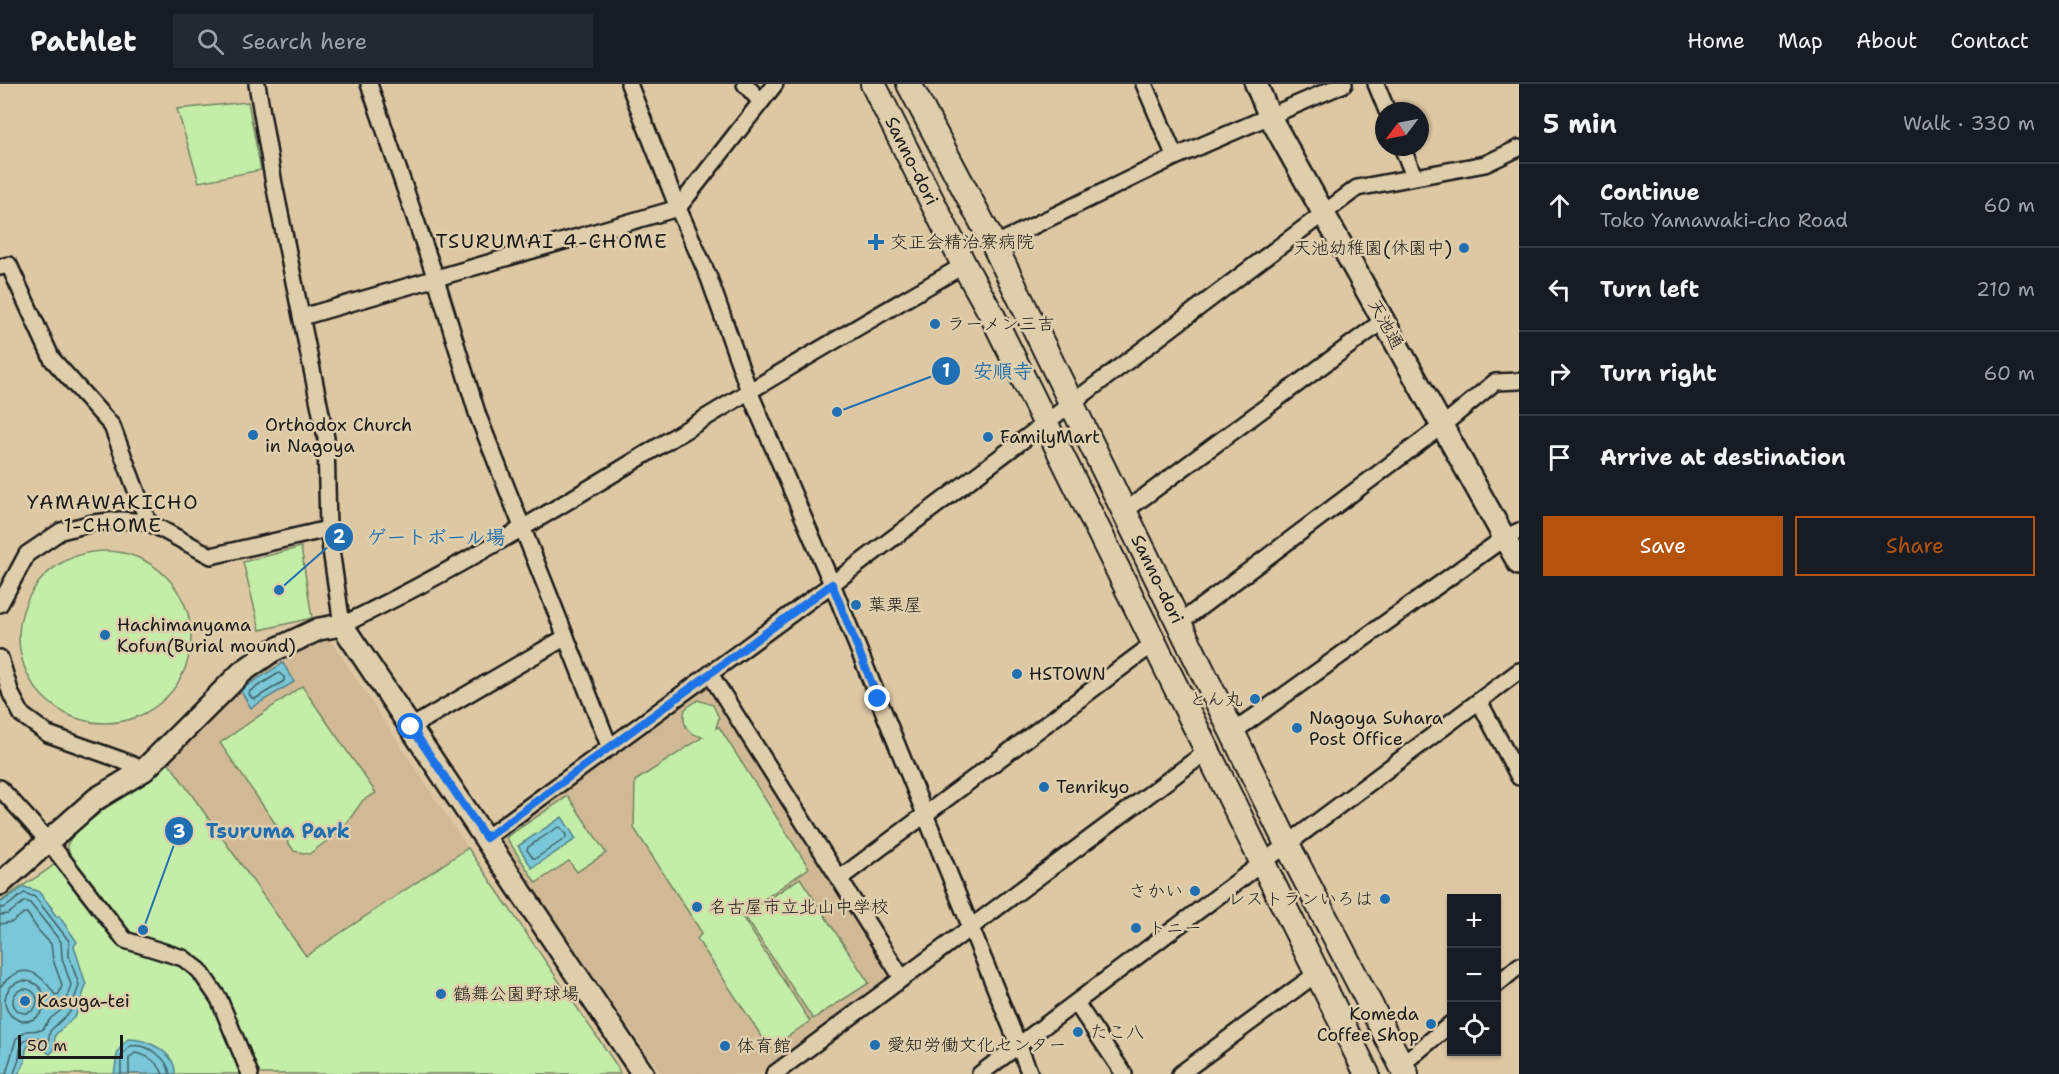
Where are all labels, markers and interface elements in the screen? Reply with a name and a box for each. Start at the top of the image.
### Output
search box [173,14,593,68]
text: Pathlet [30,22,137,60]
icon: search [194,25,227,58]
text: Search here [242,27,367,56]
text: Home [1687,27,1745,55]
text: Map [1778,27,1823,55]
text: About [1856,27,1917,55]
text: Contact [1950,27,2029,55]
north arrow [1375,102,1429,156]
text: 5 min [1543,106,1617,141]
text: Walk · 330 m [1903,110,2035,136]
street label: Sanno-dori [879,112,944,209]
text: Continue [1600,178,1700,207]
icon: ahead [1543,189,1576,222]
text: 60 m [1983,192,2035,218]
text: Toko Yamawaki-cho Road [1600,207,1848,233]
district label: TSURUMAI 4-CHOME [436,228,668,254]
place label: 交正会精治寮病院 [890,230,1034,254]
marker: 交正会精治寮病院 [867,233,885,251]
place label: 天池幼稚園(休園中) [1293,236,1452,260]
marker: 天池幼稚園(休園中) [1457,241,1471,255]
icon: left [1543,273,1576,306]
text: Turn left [1600,275,1699,304]
text: 210 m [1976,276,2035,302]
street label: 天池通 [1362,295,1410,353]
place label: ラーメン三吉 [947,312,1055,336]
marker: ラーメン三吉 [928,317,942,331]
callout: 安順寺 [931,352,1045,390]
icon: right [1543,357,1576,390]
text: 安順寺 [973,358,1033,384]
text: 1 [942,359,950,383]
text: Turn right [1600,359,1717,388]
text: 60 m [1983,360,2035,386]
place label: Orthodox Church in Nagoya [265,413,412,458]
place label: FamilyMart [1000,425,1100,449]
marker: Orthodox Church in Nagoya [246,428,260,442]
marker: FamilyMart [981,430,995,444]
icon: arrive [1543,441,1576,474]
text: Arrive at destination [1600,443,1846,472]
district label: YAMAWAKICHO 1-CHOME [27,489,199,538]
button: Save [1543,516,1783,576]
button: Share [1795,516,2035,576]
callout: ゲートボール場 [324,518,518,556]
text: ゲートボール場 [366,524,506,550]
text: 2 [333,525,346,549]
street label: Sanno-dori [1125,531,1189,628]
place label: 葉栗屋 [868,593,922,617]
marker: 葉栗屋 [849,598,863,612]
place label: Hachimanyama Kofun(Burial mound) [117,613,296,658]
marker: Hachimanyama Kofun(Burial mound) [98,628,112,642]
place label: HSTOWN [1029,662,1106,686]
marker: HSTOWN [1010,667,1024,681]
route end [864,685,890,711]
place label: とん丸 [1189,687,1243,711]
marker: とん丸 [1248,692,1262,706]
place label: Nagoya Suhara Post Office [1309,706,1443,751]
route start [397,713,423,739]
marker: Nagoya Suhara Post Office [1290,721,1304,735]
place label: Tenrikyo [1056,775,1129,799]
marker: Tenrikyo [1037,780,1051,794]
callout: Tsuruma Park [164,812,362,850]
text: Tsuruma Park [206,818,350,844]
text: 3 [173,820,185,844]
place label: さかい [1129,879,1183,903]
marker: さかい [1188,884,1202,898]
place label: レストランいろは [1228,887,1373,911]
marker: レストランいろは [1378,892,1392,906]
map controls [1447,894,1501,1056]
button: + [1447,894,1501,948]
place label: 名古屋市立北山中学校 [709,895,889,919]
marker: 名古屋市立北山中学校 [690,900,704,914]
place label: トニー [1148,916,1202,940]
marker: トニー [1129,921,1143,935]
button: − [1447,948,1501,1002]
place label: 鶴舞公園野球場 [453,982,579,1006]
marker: 鶴舞公園野球場 [434,987,448,1001]
place label: Kasuga-tei [37,989,130,1013]
marker: Kasuga-tei [18,994,32,1008]
place label: Komeda Coffee Shop [1317,1002,1419,1047]
button: locate [1447,1002,1501,1056]
marker: Komeda Coffee Shop [1424,1017,1438,1031]
place label: たこ八 [1090,1020,1144,1044]
marker: たこ八 [1071,1025,1085,1039]
scale bar [18,1032,123,1060]
place label: 愛知労働文化センター [887,1033,1066,1057]
place label: 体育館 [737,1034,791,1058]
text: 50 m [27,1035,67,1056]
marker: 愛知労働文化センター [868,1038,882,1052]
marker: 体育館 [718,1039,732,1053]

